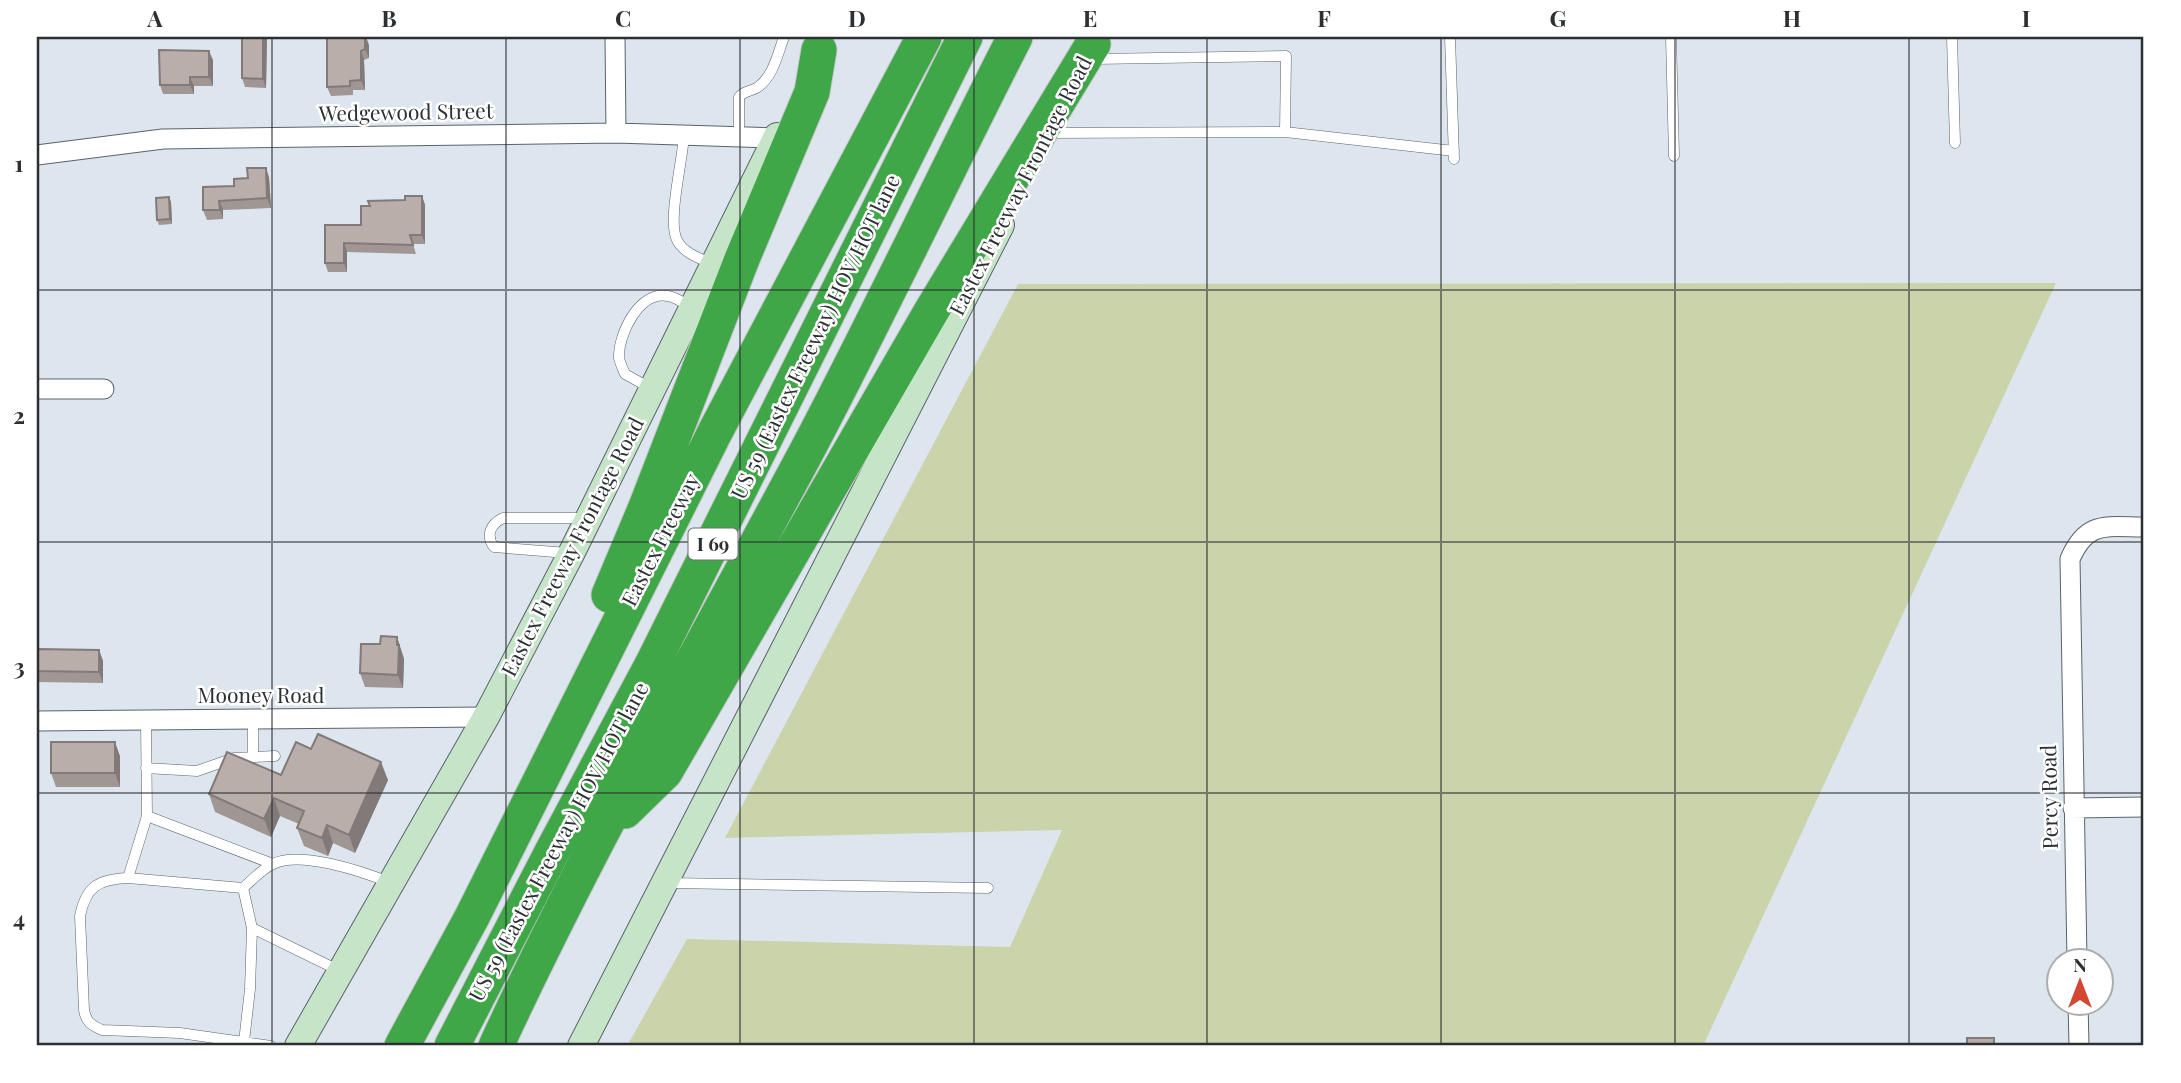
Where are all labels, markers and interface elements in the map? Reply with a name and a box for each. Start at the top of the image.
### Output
text: A [146,2,163,33]
text: B [381,2,397,33]
text: C [615,2,631,33]
text: D [848,2,866,33]
text: E [1083,2,1097,33]
text: F [1317,2,1331,33]
text: G [1550,2,1567,33]
text: H [1783,2,1801,33]
text: I [2022,2,2030,33]
street label: Eastex Freeway Frontage Road [942,51,1097,319]
street label: Wedgewood Street [317,95,494,127]
text: 1 [15,147,24,178]
street label: US 59 (Eastex Freeway) HOV/HOT lane [723,169,905,503]
text: 2 [13,399,25,430]
street label: Eastex Freeway Frontage Road [494,412,649,680]
street label: Eastex Freeway [614,468,705,610]
road number: I 69 [688,528,738,559]
text: 3 [13,650,25,681]
street label: US 59 (Eastex Freeway) HOV/HOT lane [461,676,654,1006]
street label: Mooney Road [198,680,324,708]
street label: Percy Road [2033,744,2063,850]
text: 4 [13,902,25,933]
north arrow [2044,946,2114,1016]
text: N [2073,951,2087,977]

